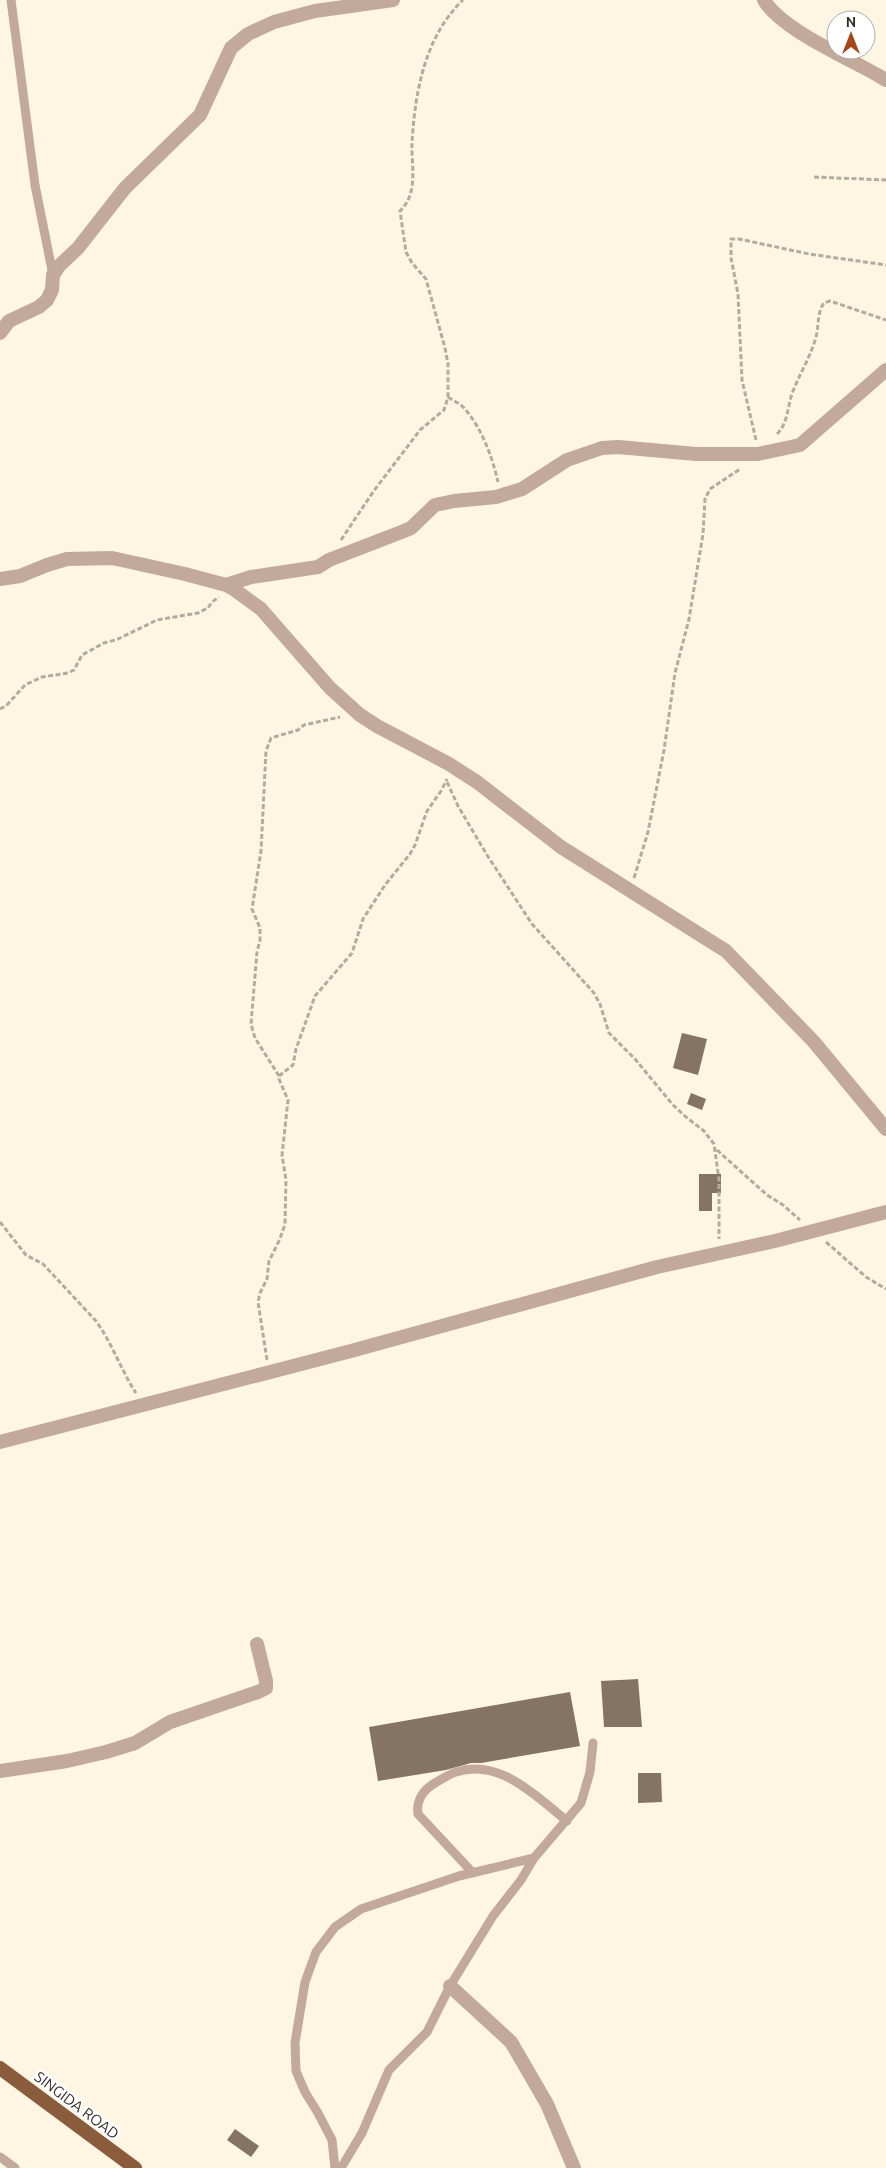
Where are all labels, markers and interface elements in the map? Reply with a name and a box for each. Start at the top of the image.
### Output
north arrow [826,10,876,60]
text: N [846,14,856,30]
street label: SINGIDA ROAD [32,2068,122,2142]

